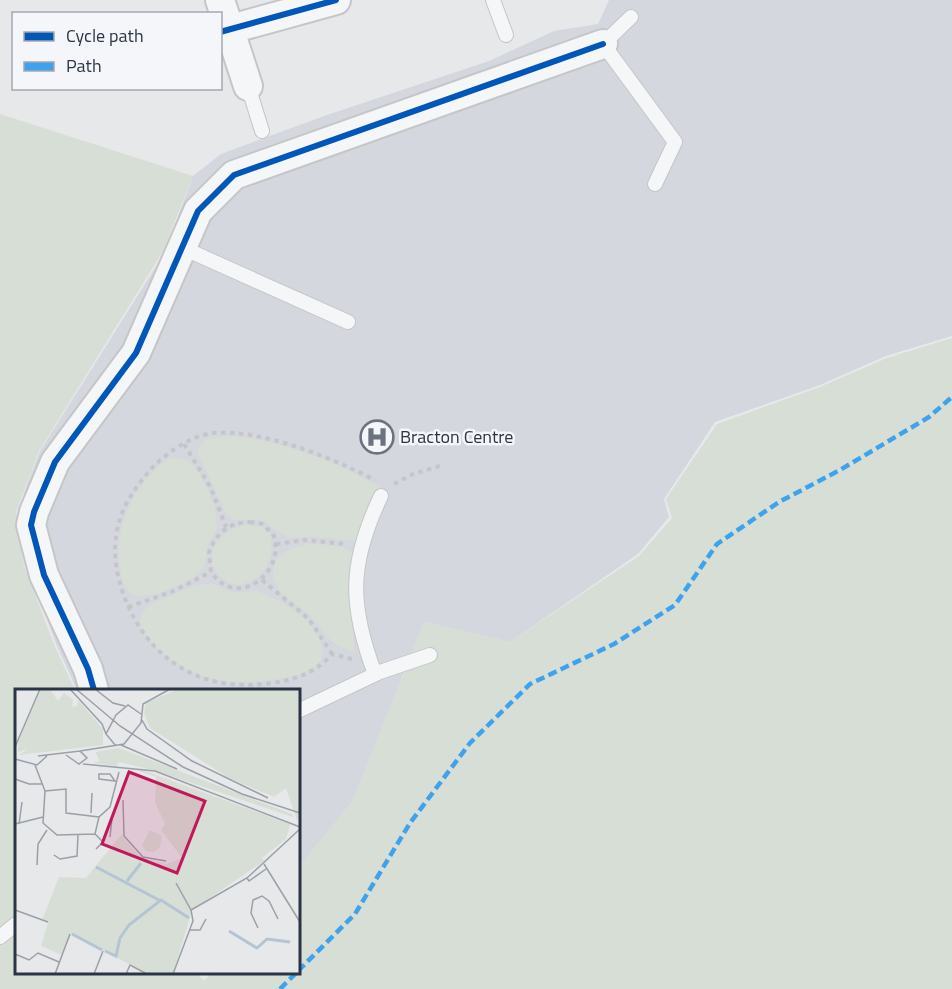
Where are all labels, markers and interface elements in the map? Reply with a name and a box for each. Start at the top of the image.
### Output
legend [12,12,222,90]
text: Cycle path [66,22,144,49]
text: Path [66,52,102,79]
hospital icon: Bracton Centre [359,419,395,455]
place label: Bracton Centre [400,423,513,450]
inset map [15,689,300,974]

